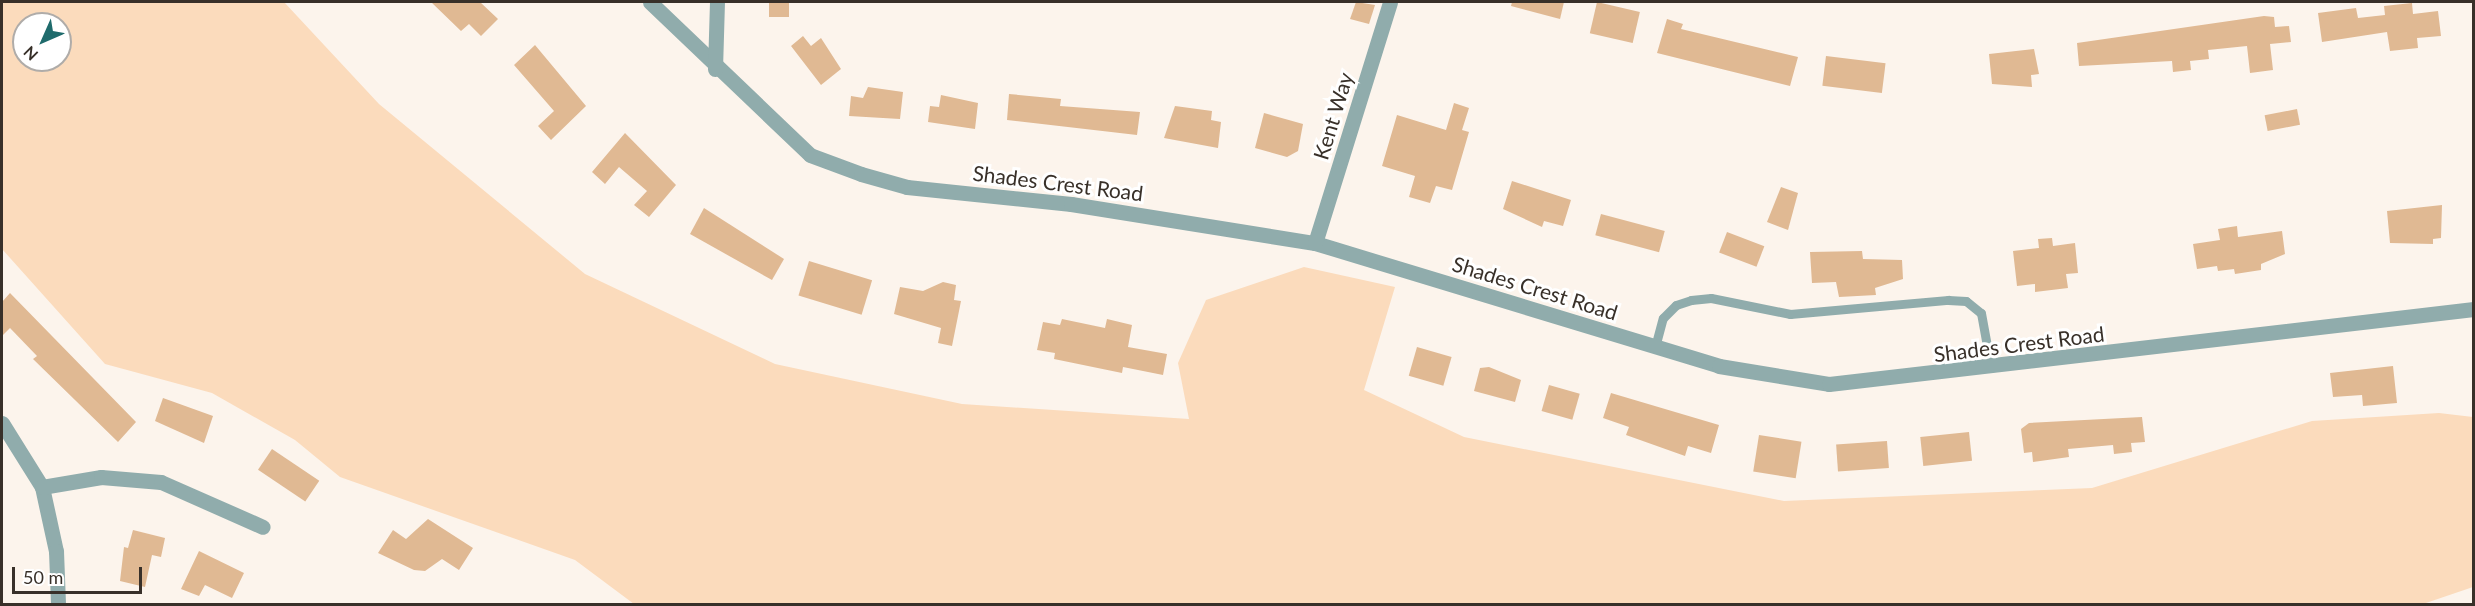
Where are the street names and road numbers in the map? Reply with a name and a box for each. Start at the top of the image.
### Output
street label: Kent Way [1308,69,1358,163]
street label: Shades Crest Road [971,160,1145,206]
street label: Shades Crest Road [1449,251,1621,325]
street label: Shades Crest Road [1932,321,2106,367]

